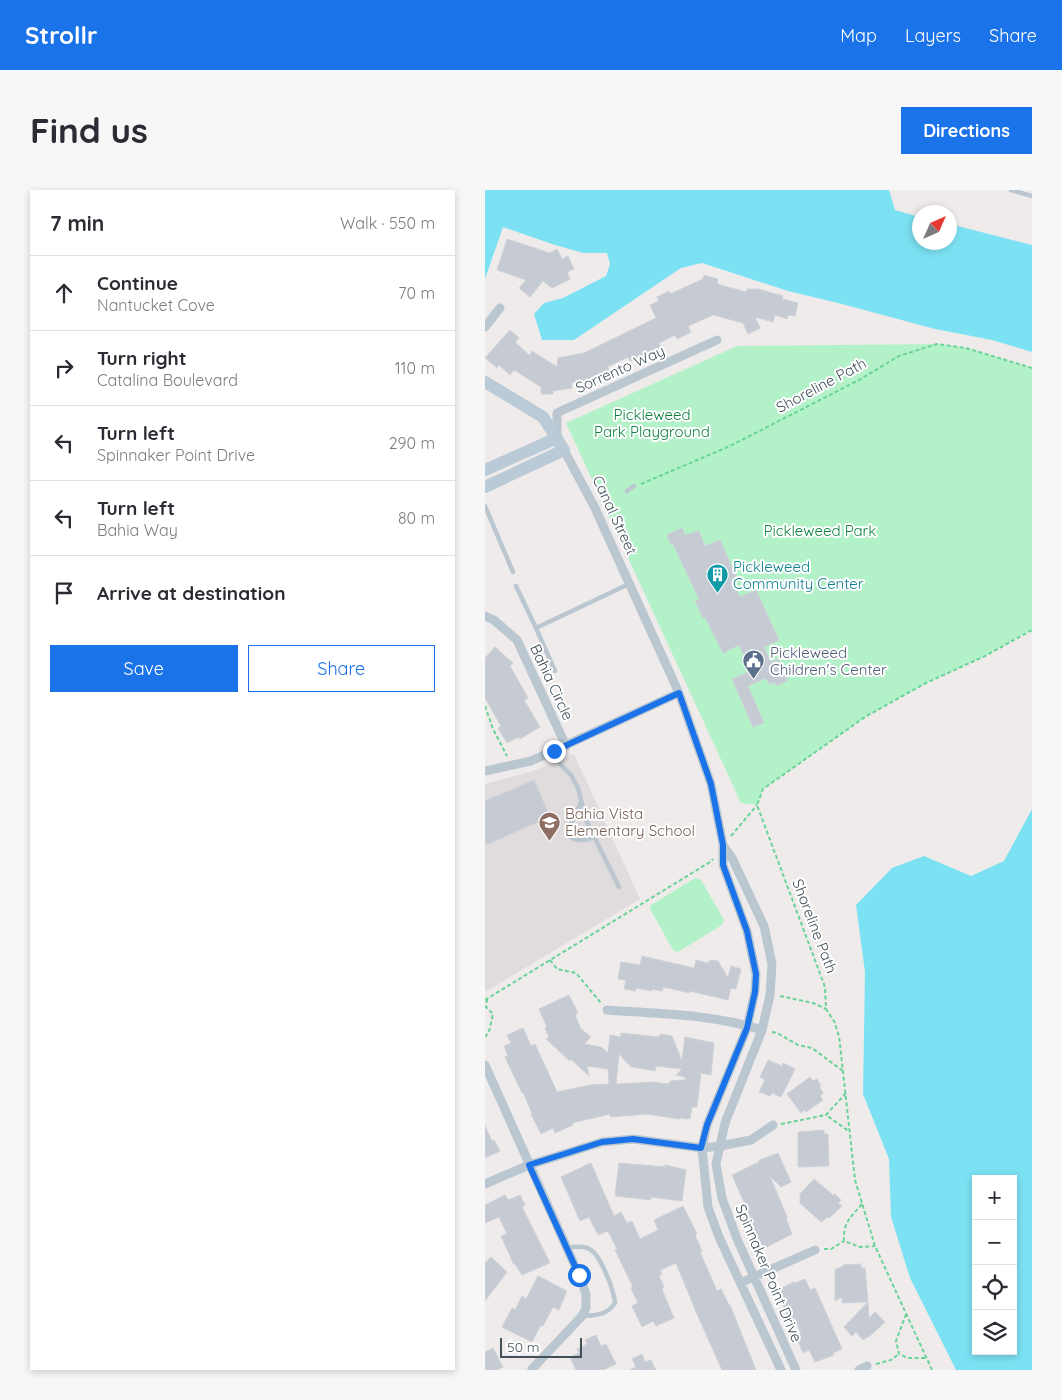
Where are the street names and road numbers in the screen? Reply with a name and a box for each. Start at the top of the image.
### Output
street label: Sorrento Way [572,341,668,397]
street label: Shoreline Path [773,353,869,417]
street label: Canal Street [588,472,642,558]
street label: Bahia Circle [526,641,578,723]
street label: Shoreline Path [788,876,842,976]
street label: Spinnaker Point Drive [731,1201,807,1345]

